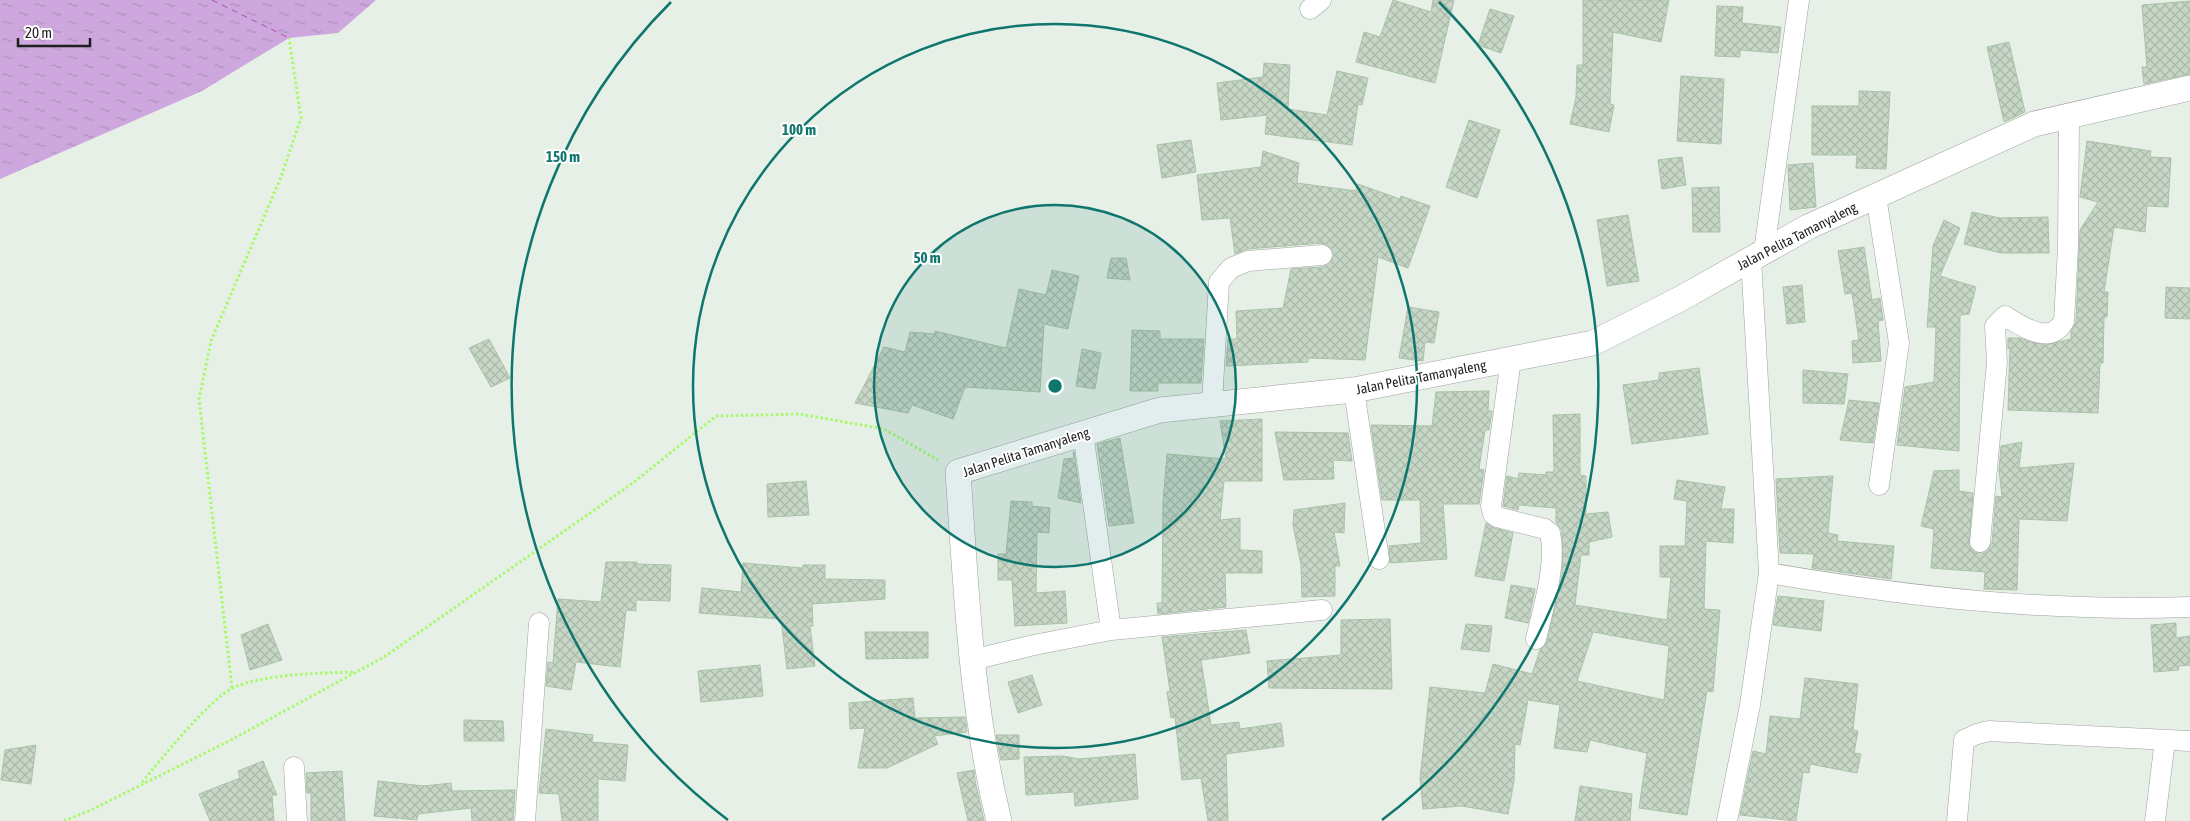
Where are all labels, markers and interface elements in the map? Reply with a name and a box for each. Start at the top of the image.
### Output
scale bar [18,15,90,47]
text: 20 m [25,24,52,41]
text: 100 m [782,121,816,138]
text: 150 m [546,148,580,165]
street label: Jalan Pelita Tamanyaleng [1734,199,1860,273]
text: 50 m [914,249,941,266]
street label: Jalan Pelita Tamanyaleng [1355,357,1487,397]
centre of rings [1046,377,1064,395]
street label: Jalan Pelita Tamanyaleng [961,424,1091,480]

